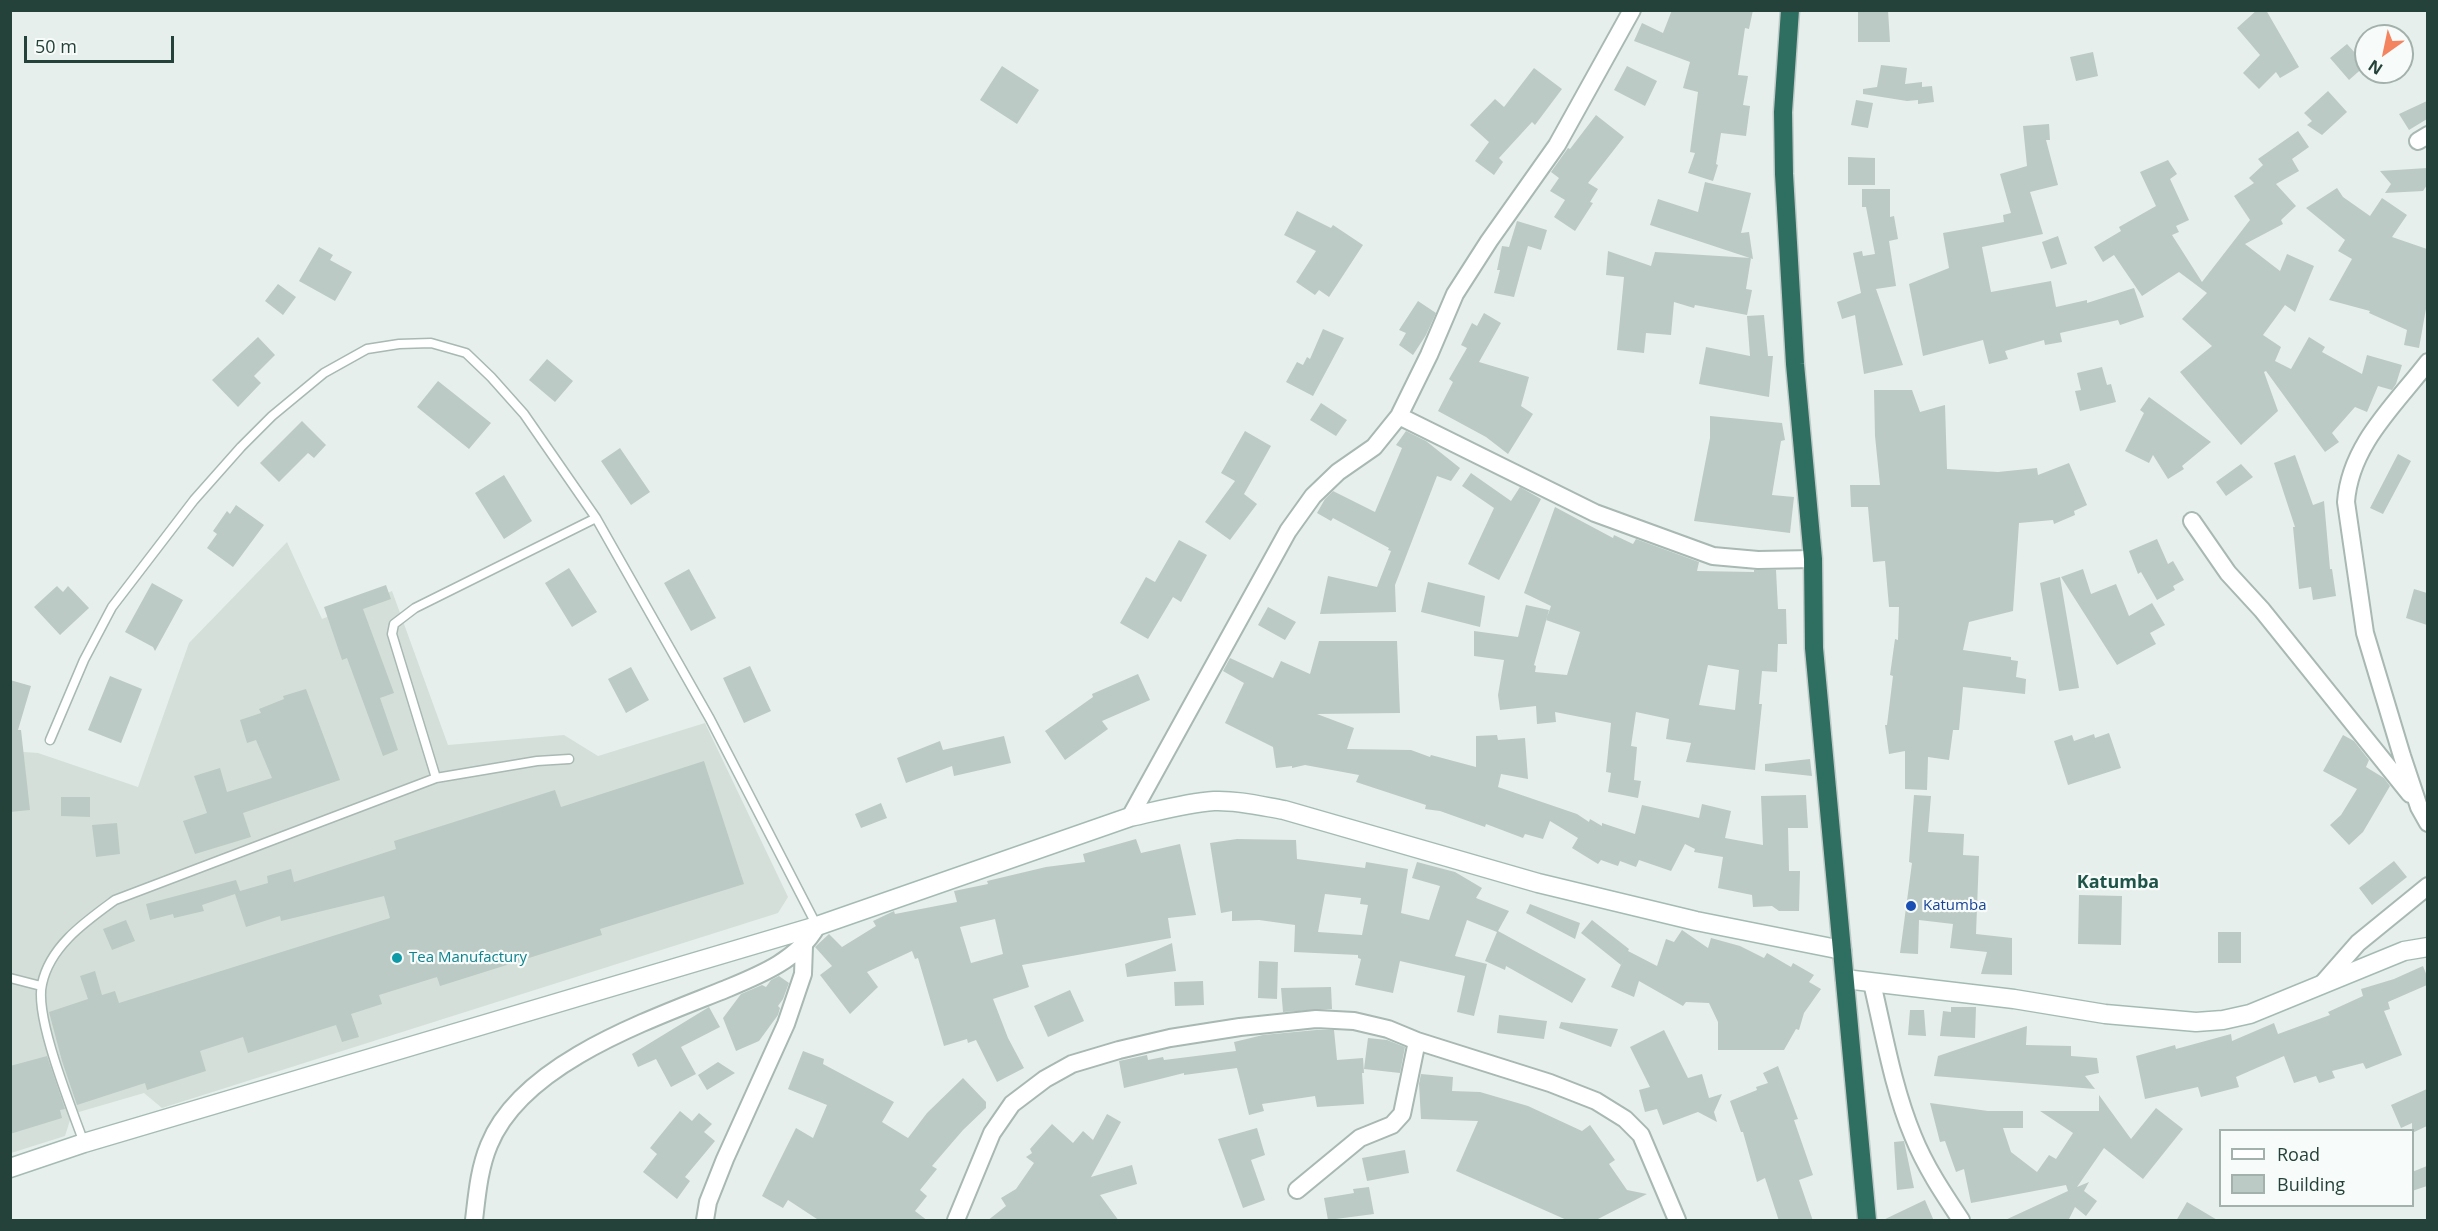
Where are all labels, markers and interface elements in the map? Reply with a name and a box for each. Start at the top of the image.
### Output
scale bar [27,24,177,62]
north arrow [2354,24,2414,84]
text: 50 m [35,34,77,58]
text: N [2364,55,2387,80]
district label: Katumba [2077,872,2159,894]
place label: Katumba [1923,897,1986,915]
marker: Katumba [1904,899,1918,913]
place label: Tea Manufactury [409,949,527,967]
marker: Tea Manufactury [390,951,404,965]
legend [2219,1129,2414,1207]
text: Road [2277,1142,2320,1166]
text: Building [2277,1172,2345,1196]

